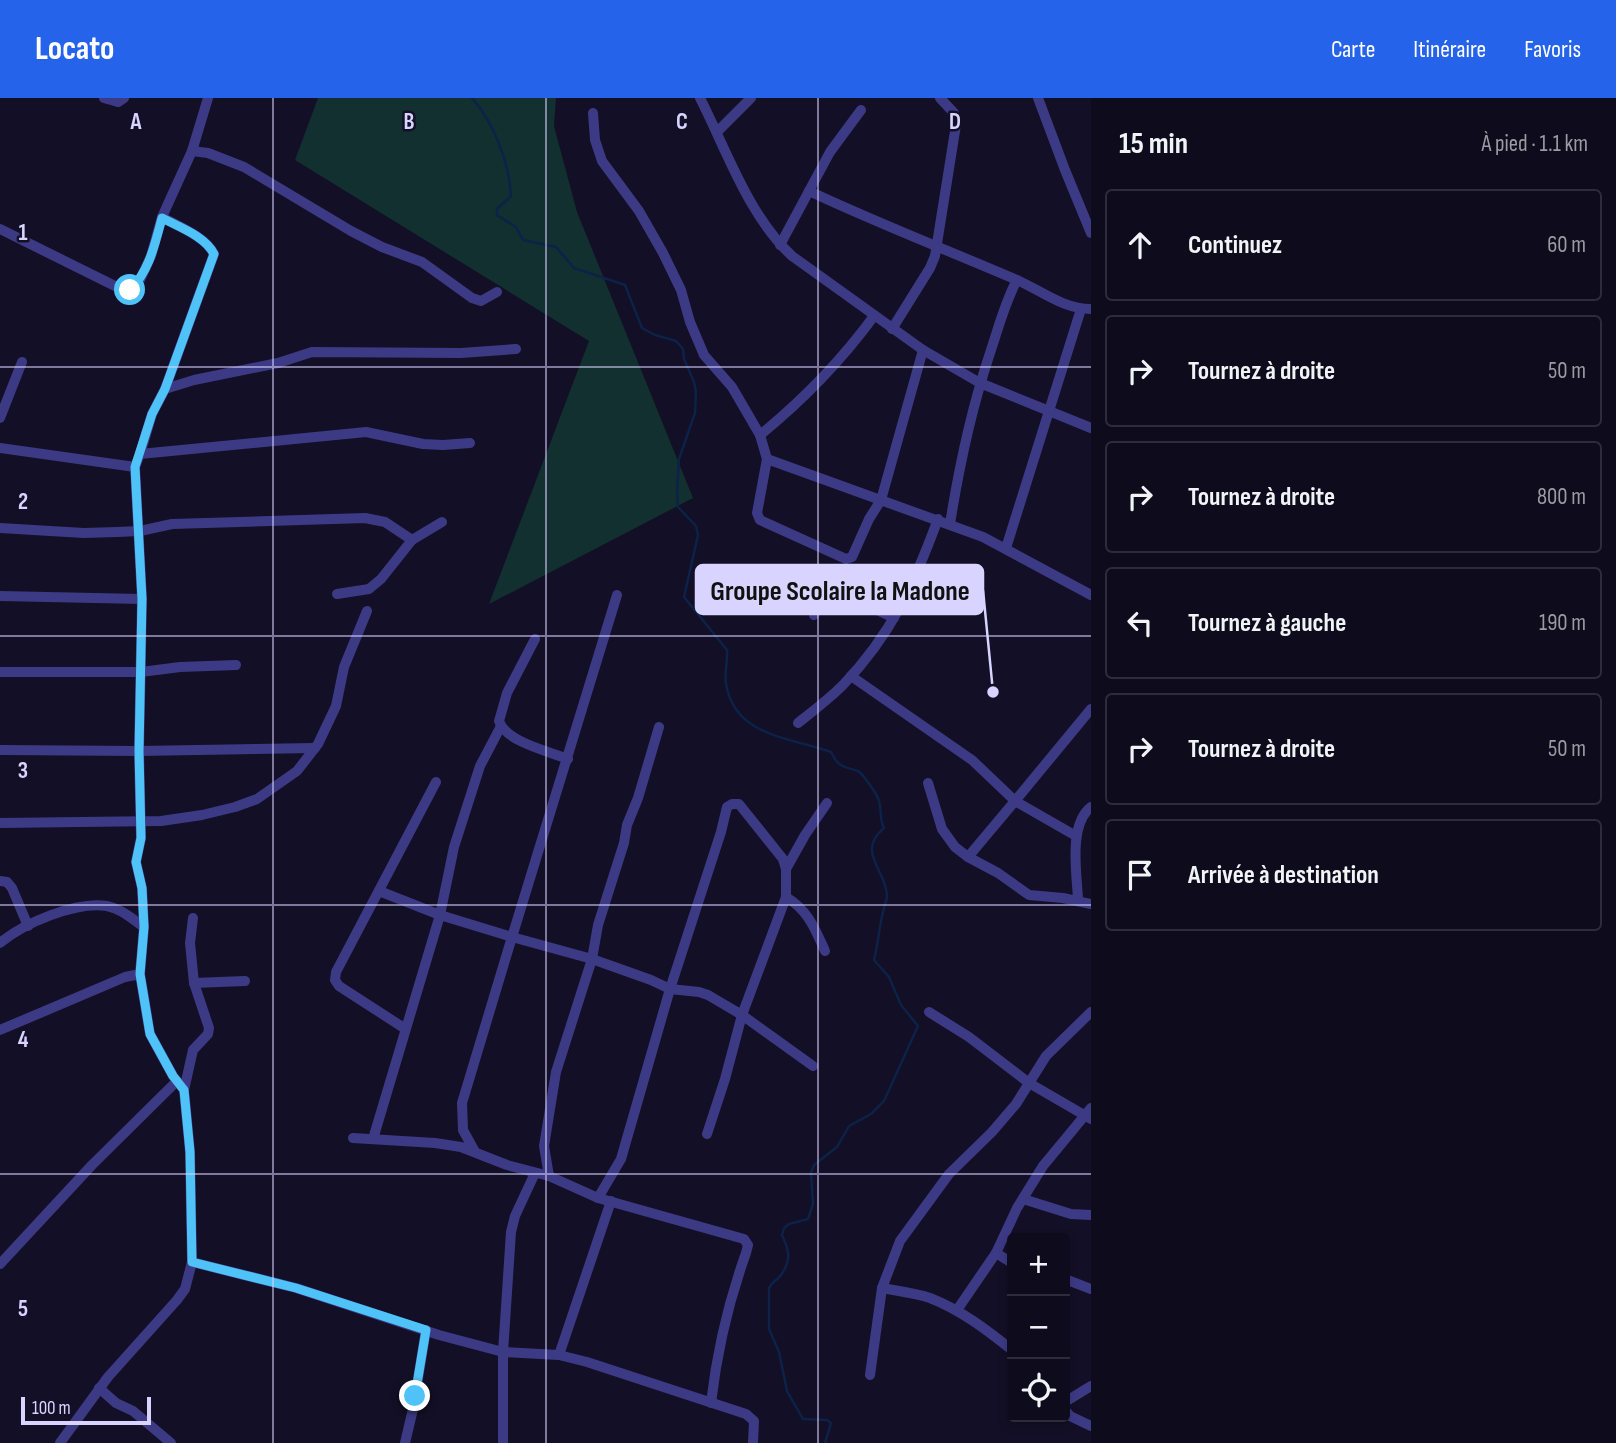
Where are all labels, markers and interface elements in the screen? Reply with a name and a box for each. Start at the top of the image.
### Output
text: Locato [35,29,114,69]
text: Carte [1331,35,1375,64]
text: Itinéraire [1413,35,1486,64]
text: Favoris [1524,35,1581,64]
text: A [130,108,143,136]
text: B [404,108,415,136]
text: C [676,108,688,136]
text: D [949,108,961,136]
text: 15 min [1119,126,1188,162]
text: À pied · 1.1 km [1481,130,1588,158]
text: 1 [18,219,28,247]
icon: ahead [1121,226,1159,264]
text: Continuez [1188,230,1282,261]
text: 60 m [1547,231,1586,259]
route start [114,274,145,305]
icon: right [1121,352,1159,390]
text: Tournez à droite [1188,356,1335,387]
text: 50 m [1548,357,1586,385]
icon: right [1121,478,1159,516]
text: Tournez à droite [1188,482,1335,513]
text: 800 m [1537,483,1586,511]
text: 2 [18,488,28,516]
callout: Groupe Scolaire la Madone [696,565,983,614]
text: Groupe Scolaire la Madone [710,575,970,608]
icon: left [1121,604,1159,642]
text: Tournez à gauche [1188,608,1346,639]
text: 190 m [1539,609,1586,637]
icon: right [1121,730,1159,768]
text: Tournez à droite [1188,734,1335,765]
text: 50 m [1548,735,1586,763]
text: 3 [18,757,28,785]
icon: arrive [1121,856,1159,894]
text: Arrivée à destination [1188,860,1379,891]
text: 4 [18,1026,29,1054]
map controls [1007,1233,1070,1422]
button: + [1007,1233,1070,1296]
text: 5 [18,1295,28,1323]
button: − [1007,1296,1070,1359]
button: locate [1007,1359,1070,1422]
route end [399,1380,430,1411]
scale bar [21,1394,150,1426]
text: 100 m [32,1397,71,1420]

